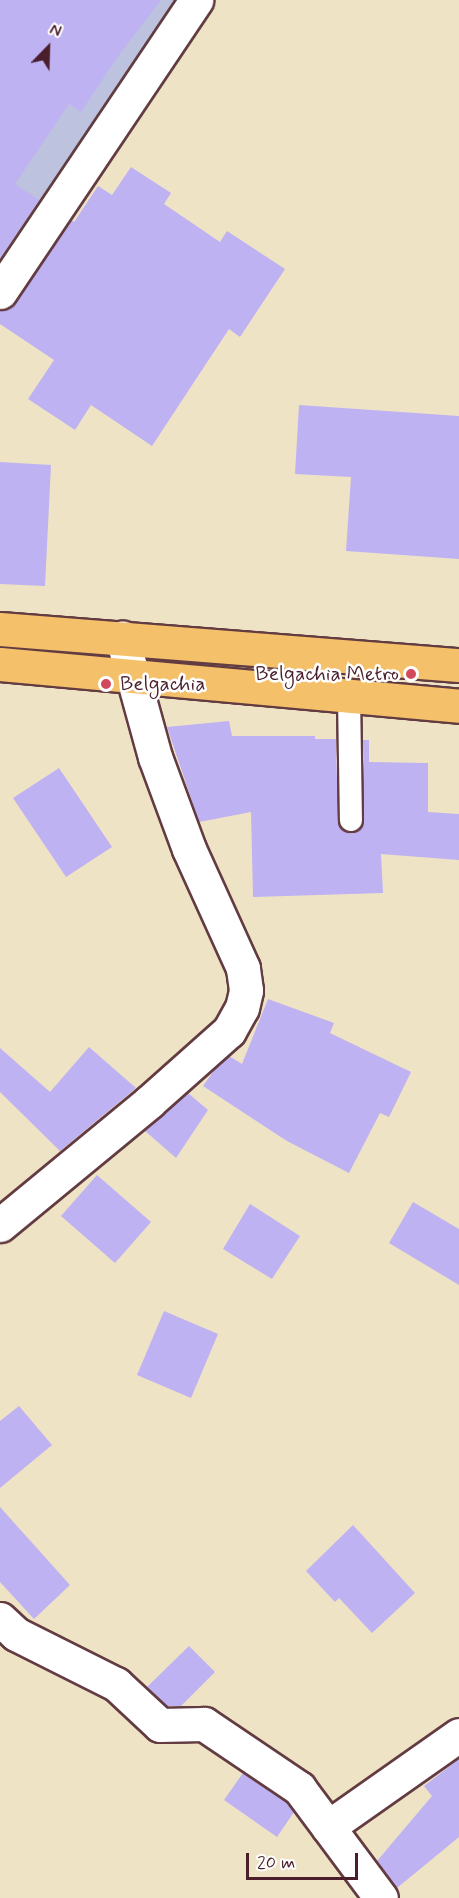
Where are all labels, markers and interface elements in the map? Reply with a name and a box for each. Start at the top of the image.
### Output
north arrow [18,18,78,78]
text: N [46,19,64,43]
place label: Belgachia Metro [255,661,399,687]
marker: Belgachia Metro [404,667,418,681]
place label: Belgachia [120,671,205,697]
marker: Belgachia [97,675,115,693]
scale bar [249,1841,362,1879]
text: 20 m [257,1851,295,1875]

